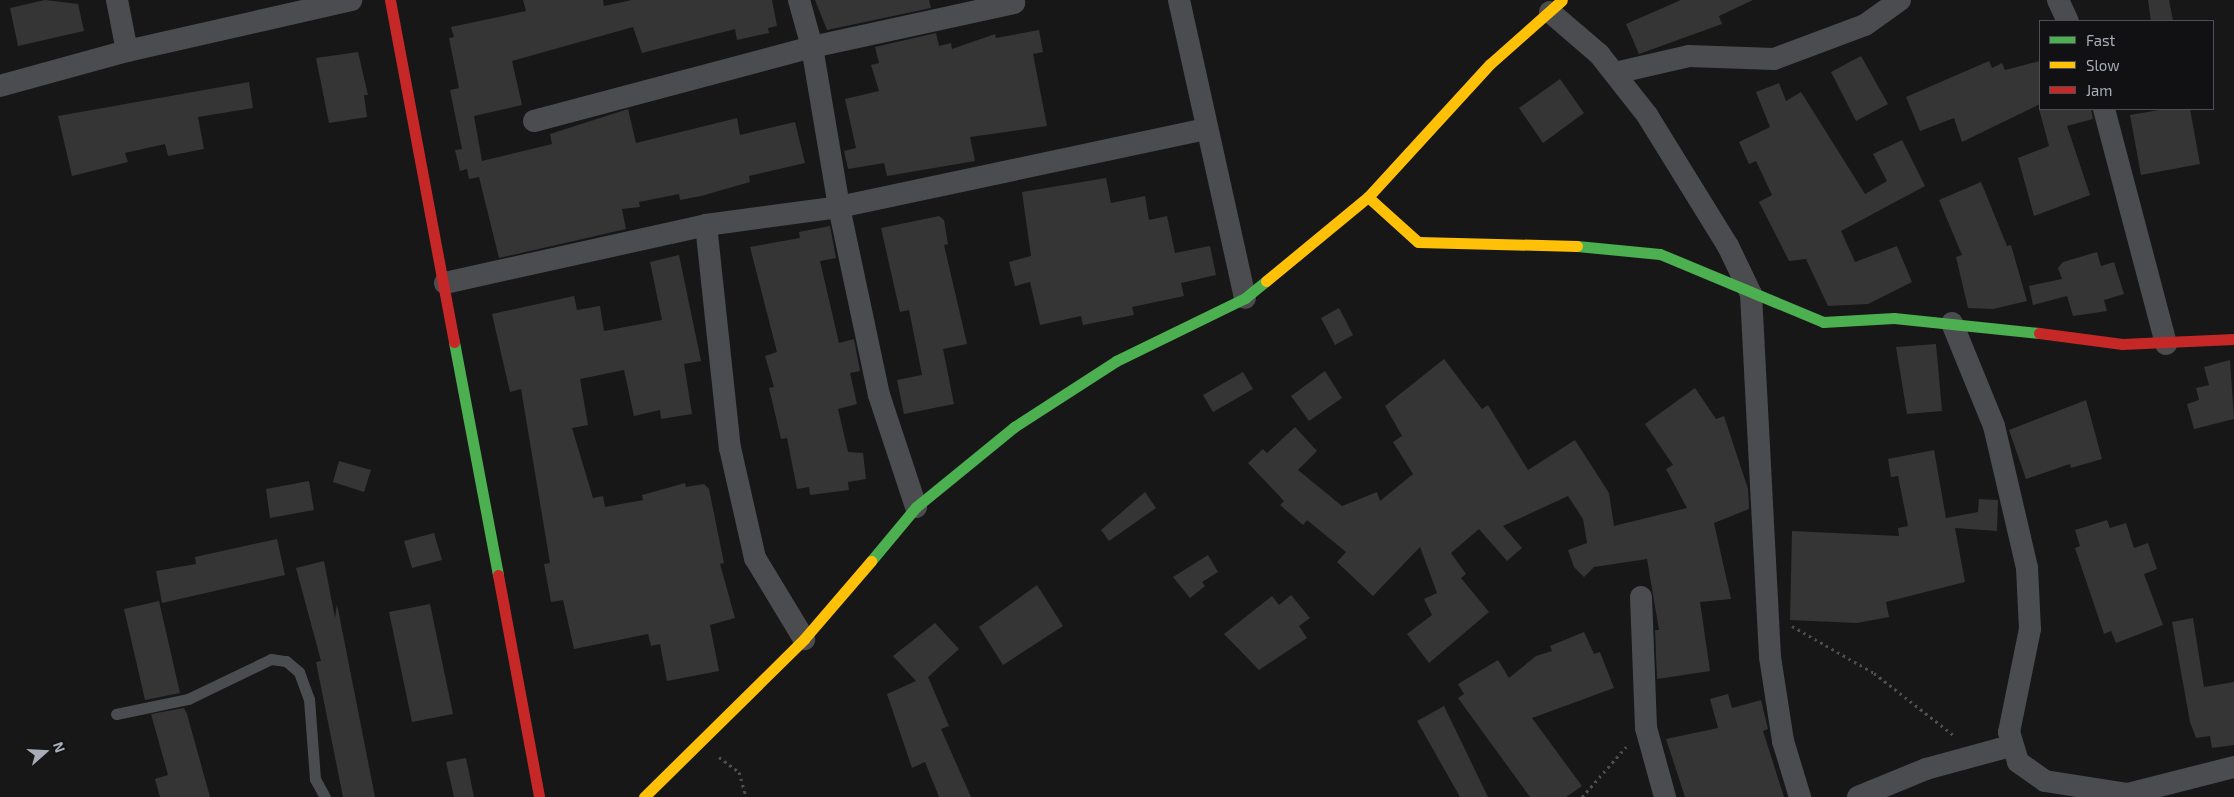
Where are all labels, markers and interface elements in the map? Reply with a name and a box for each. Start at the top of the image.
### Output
legend [2039,20,2214,110]
text: Fast [2086,31,2115,49]
text: Slow [2086,56,2120,74]
text: Jam [2086,81,2112,99]
north arrow [20,727,70,777]
text: N [50,739,69,754]

